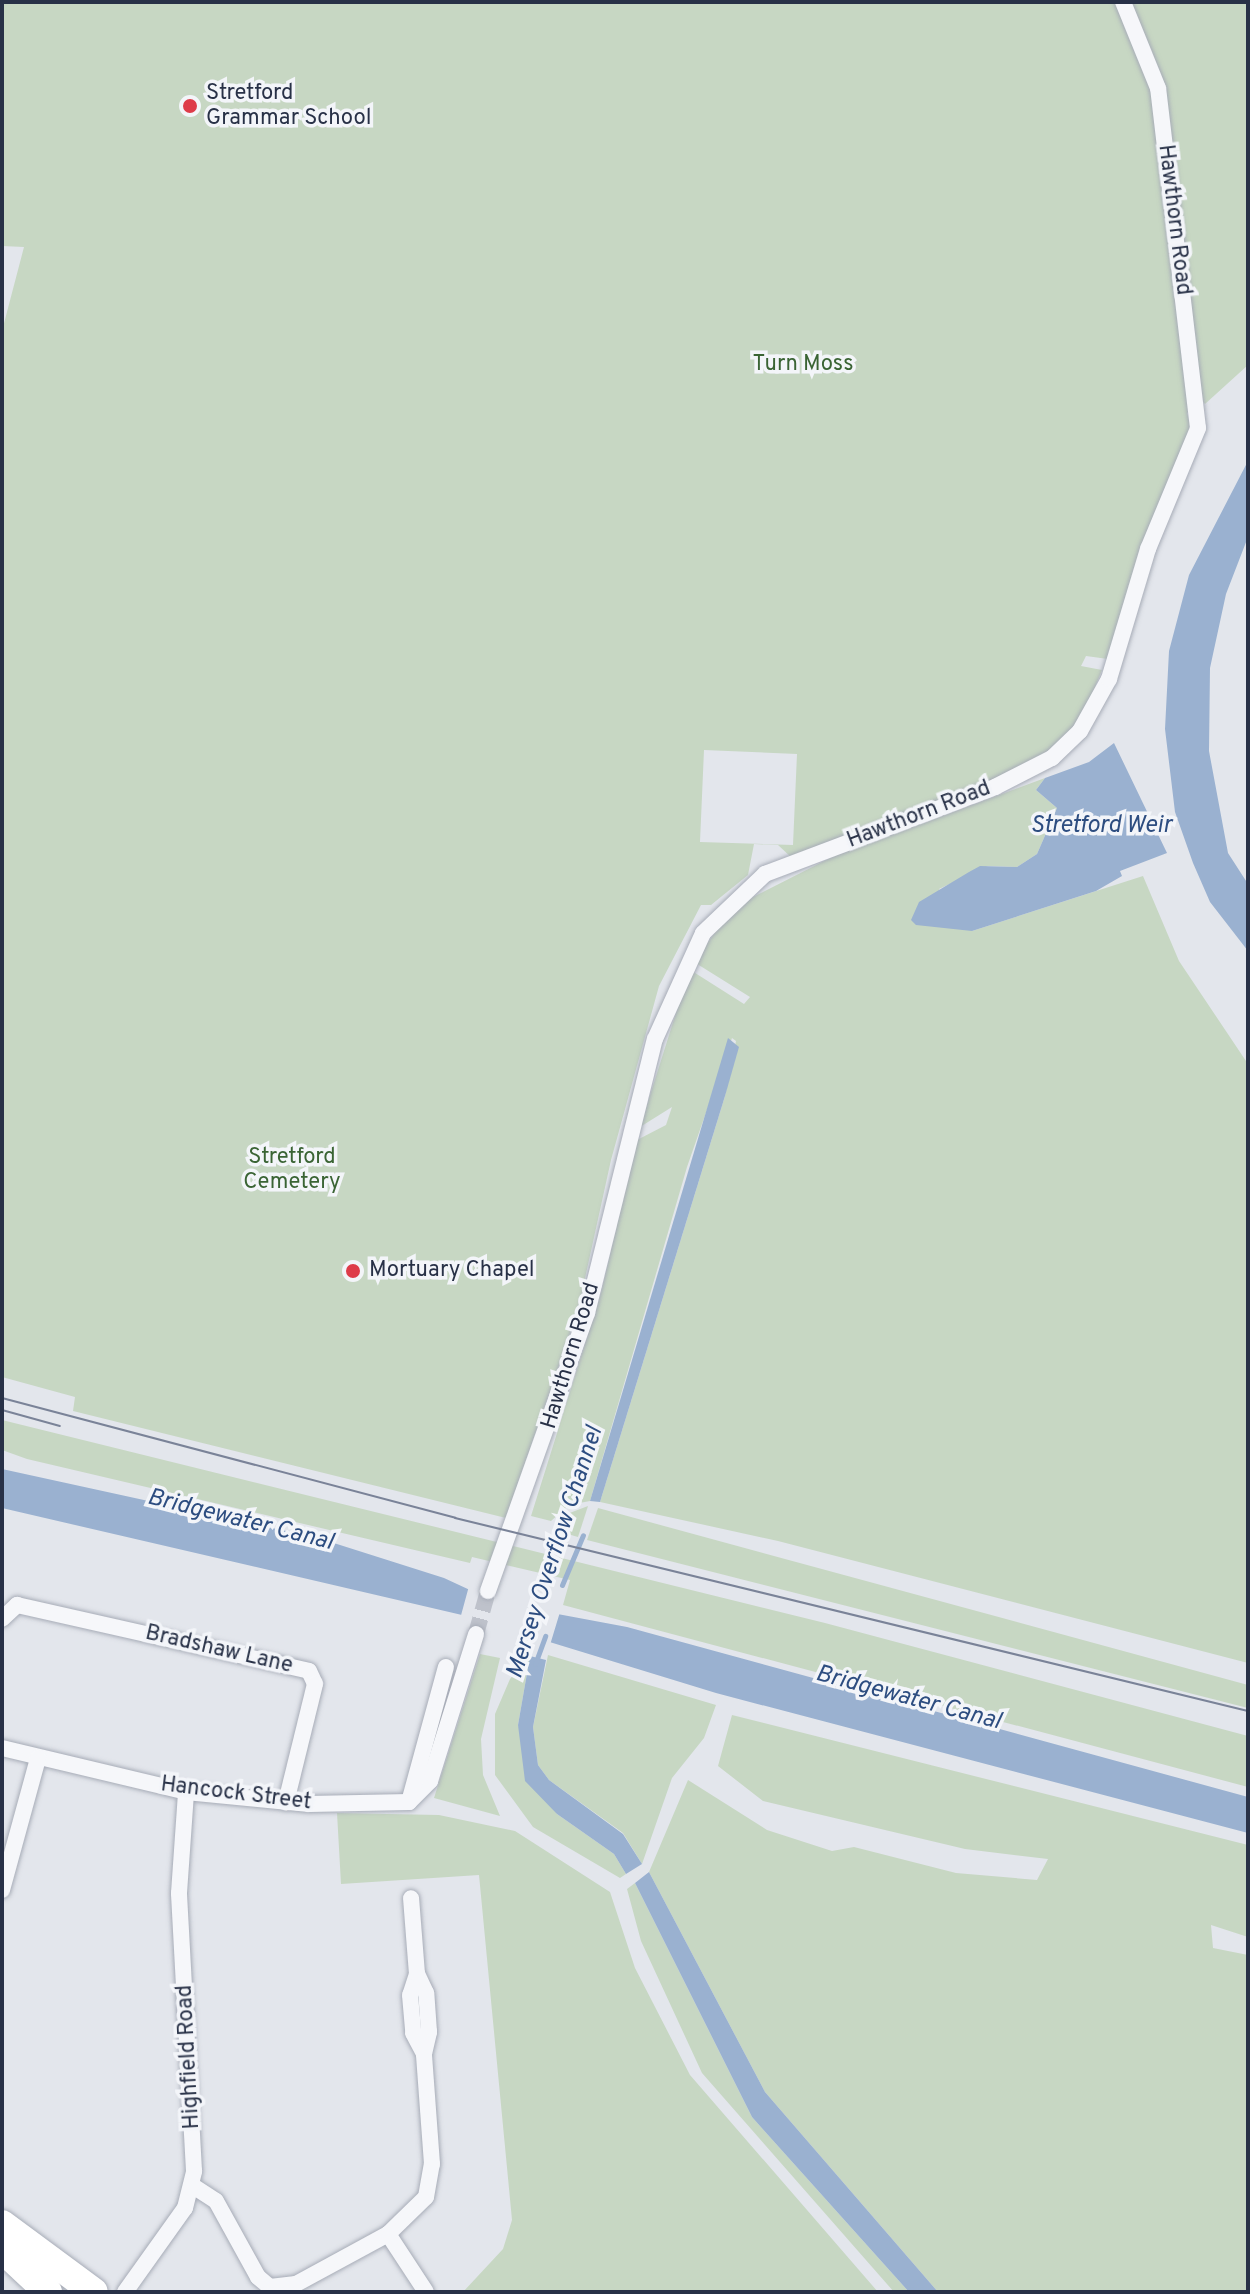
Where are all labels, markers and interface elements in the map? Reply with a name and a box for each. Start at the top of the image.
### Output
place label: Stretford Grammar School [206,80,372,132]
marker: Stretford Grammar School [181,97,199,115]
street label: Hawthorn Road [1152,143,1196,297]
park label: Turn Moss [753,352,853,378]
street label: Hawthorn Road [843,775,995,855]
water label: Stretford Weir [1030,813,1172,841]
park label: Stretford Cemetery [243,1144,341,1196]
place label: Mortuary Chapel [369,1258,534,1284]
marker: Mortuary Chapel [344,1262,362,1280]
street label: Hawthorn Road [536,1280,606,1432]
water label: Mersey Overflow Channel [502,1423,610,1683]
water label: Bridgewater Canal [144,1484,336,1558]
street label: Bradshaw Lane [143,1620,295,1680]
water label: Bridgewater Canal [812,1660,1004,1738]
street label: Hancock Street [159,1772,313,1816]
street label: Highfield Road [172,1984,206,2130]

